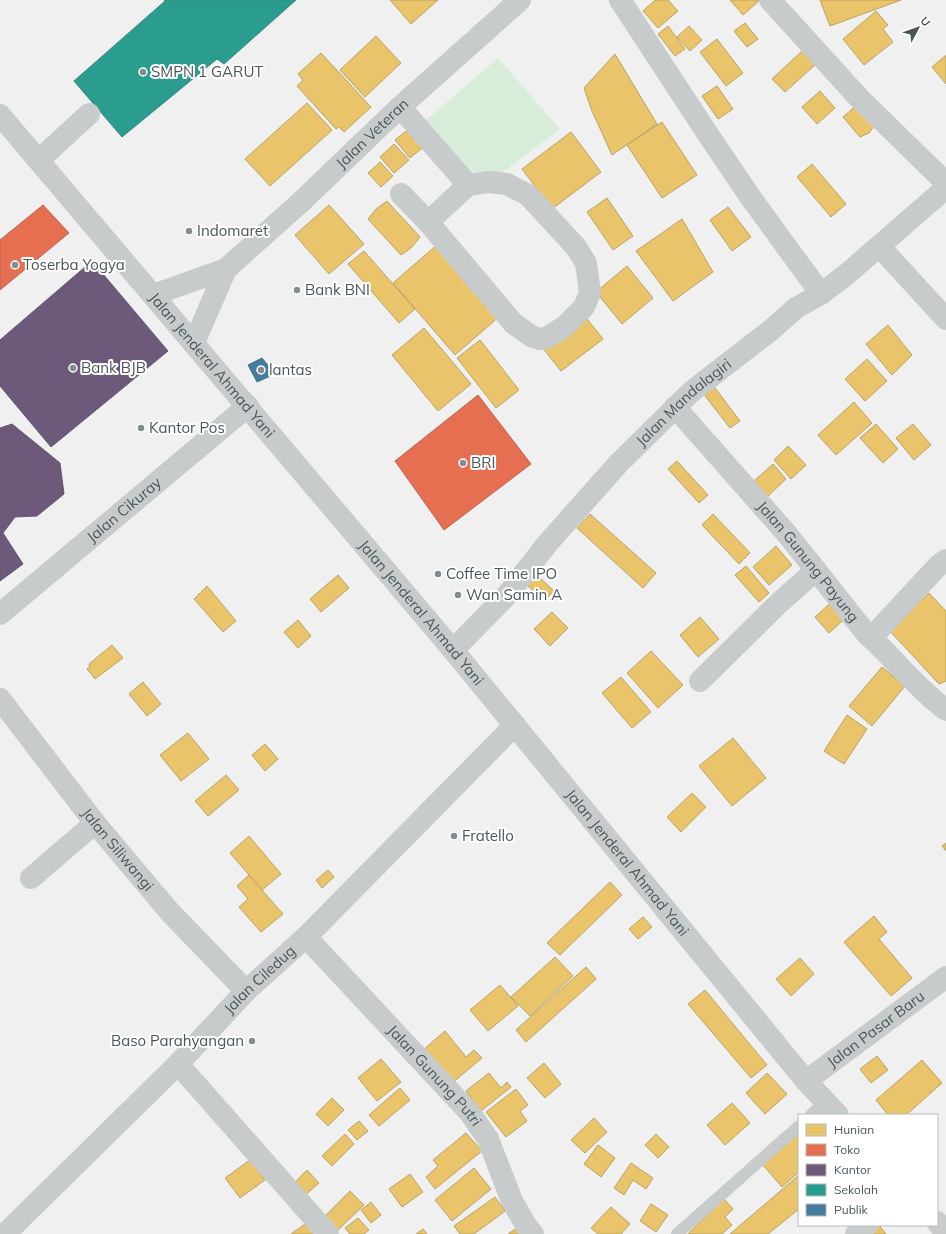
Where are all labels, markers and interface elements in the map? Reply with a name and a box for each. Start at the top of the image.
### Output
north arrow [898,8,938,48]
text: U [918,14,934,29]
place label: SMPN 1 GARUT [151,62,263,81]
marker: SMPN 1 GARUT [138,67,148,77]
street label: Jalan Veteran [332,94,412,172]
place label: Indomaret [197,221,268,240]
marker: Indomaret [184,226,194,236]
place label: Toserba Yogya [23,255,125,274]
marker: Toserba Yogya [10,260,20,270]
place label: Bank BNI [305,280,370,299]
marker: Bank BNI [292,285,302,295]
street label: Jalan Jenderal Ahmad Yani [145,288,279,442]
street label: Jalan Mandalagiri [632,354,735,450]
place label: Bank BJB [81,358,146,377]
place label: lantas [269,360,312,379]
marker: Bank BJB [68,363,78,373]
marker: lantas [256,365,266,375]
place label: Kantor Pos [149,418,225,437]
marker: Kantor Pos [136,423,146,433]
place label: BRI [471,453,495,472]
marker: BRI [458,458,468,468]
street label: Jalan Cikuray [83,473,165,546]
street label: Jalan Gunung Payung [753,497,863,626]
street label: Jalan Jenderal Ahmad Yani [355,536,488,689]
place label: Coffee Time IPO [446,564,557,583]
marker: Coffee Time IPO [433,569,443,579]
place label: Wan Samin A [466,585,562,604]
marker: Wan Samin A [453,590,463,600]
street label: Jalan Jenderal Ahmad Yani [562,785,693,940]
street label: Jalan Siliwangi [78,804,158,895]
place label: Fratello [462,826,514,845]
marker: Fratello [449,831,459,841]
street label: Jalan Ciledug [220,941,299,1018]
street label: Jalan Pasar Baru [823,986,928,1071]
street label: Jalan Gunung Putri [384,1021,486,1129]
place label: Baso Parahyangan [111,1031,244,1050]
marker: Baso Parahyangan [247,1036,257,1046]
legend [798,1114,938,1226]
text: Hunian [834,1122,874,1137]
text: Toko [834,1142,860,1157]
text: Kantor [834,1162,872,1177]
text: Sekolah [834,1182,878,1197]
text: Publik [834,1202,869,1217]

